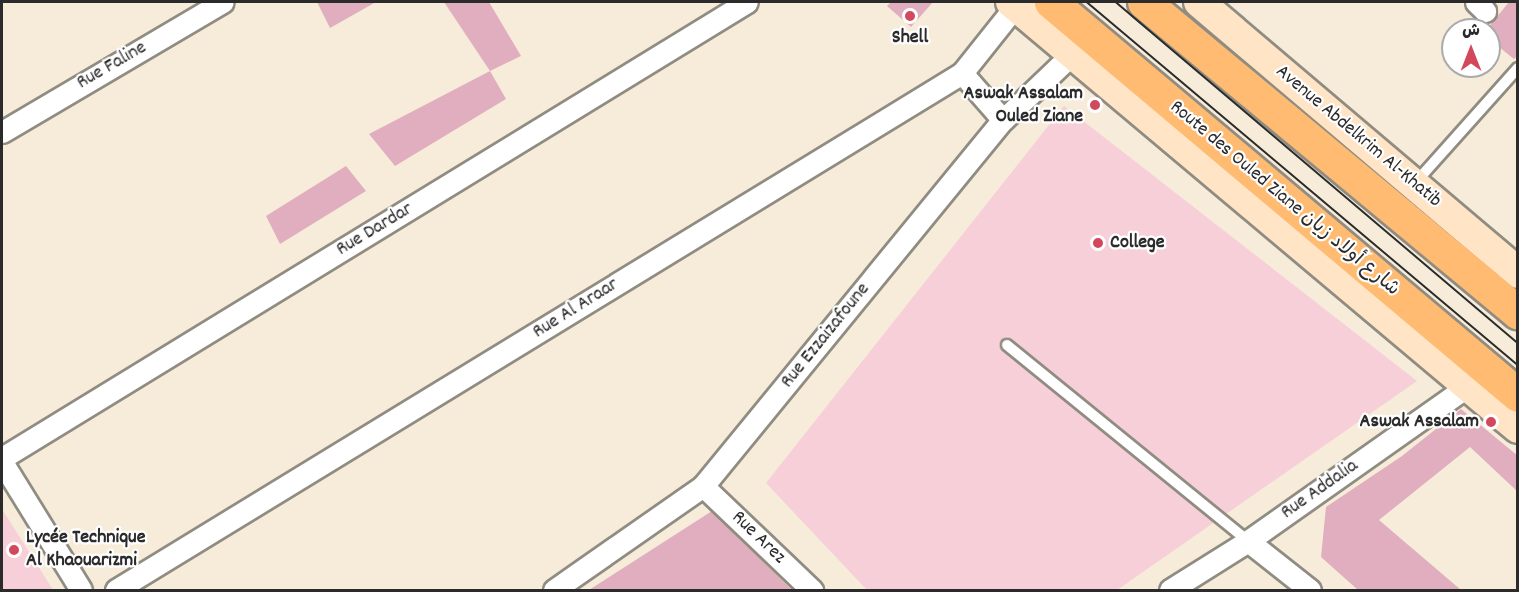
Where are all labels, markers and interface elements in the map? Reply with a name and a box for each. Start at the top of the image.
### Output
marker: Shell [903,9,917,23]
north arrow [1441,18,1501,78]
text: ش [1462,20,1480,43]
place label: Shell [892,26,928,50]
street label: Rue Faline [73,36,151,96]
street label: Avenue Abdelkrim Al-Khatib [1270,61,1446,213]
place label: Aswak Assalam Ouled Ziane [964,82,1083,129]
street label: Route des Ouled Ziane شارع أولاد زيان [1164,96,1404,302]
marker: Aswak Assalam Ouled Ziane [1088,98,1102,112]
street label: Rue Dardar [332,198,418,262]
place label: College [1110,231,1165,255]
marker: College [1091,236,1105,250]
street label: Rue Al Araar [529,273,623,345]
street label: Rue Ezzaizafoune [776,278,876,394]
place label: Aswak Assalam [1360,410,1479,434]
marker: Aswak Assalam [1484,415,1498,429]
street label: Rue Addalia [1277,455,1363,525]
street label: Rue Arez [726,506,790,570]
place label: Lycée Technique Al Khaouarizmi [26,526,146,573]
marker: Lycée Technique Al Khaouarizmi [7,543,21,557]

